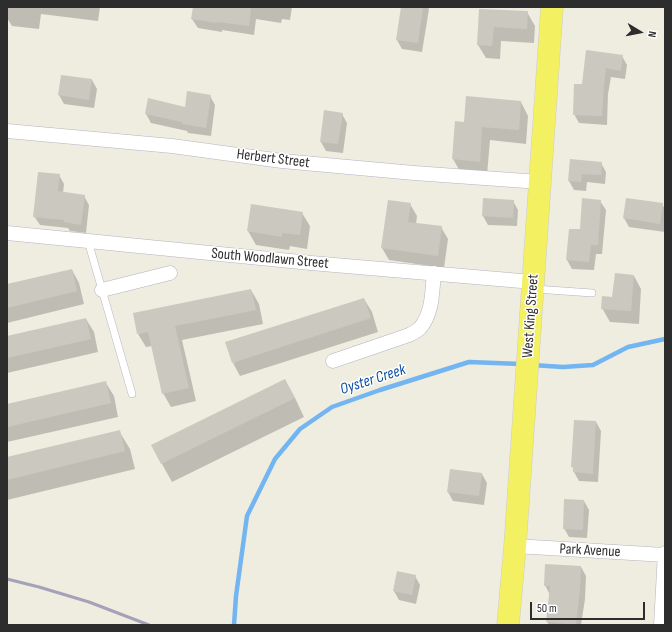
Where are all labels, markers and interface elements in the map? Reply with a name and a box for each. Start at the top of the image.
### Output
north arrow [620,12,660,52]
text: N [645,30,659,38]
street label: Herbert Street [236,146,310,172]
street label: South Woodlawn Street [211,245,329,273]
street label: West King Street [519,274,543,358]
water label: Oyster Creek [338,360,408,400]
street label: Park Avenue [559,540,621,562]
scale bar [532,594,647,620]
text: 50 m [537,601,557,616]

